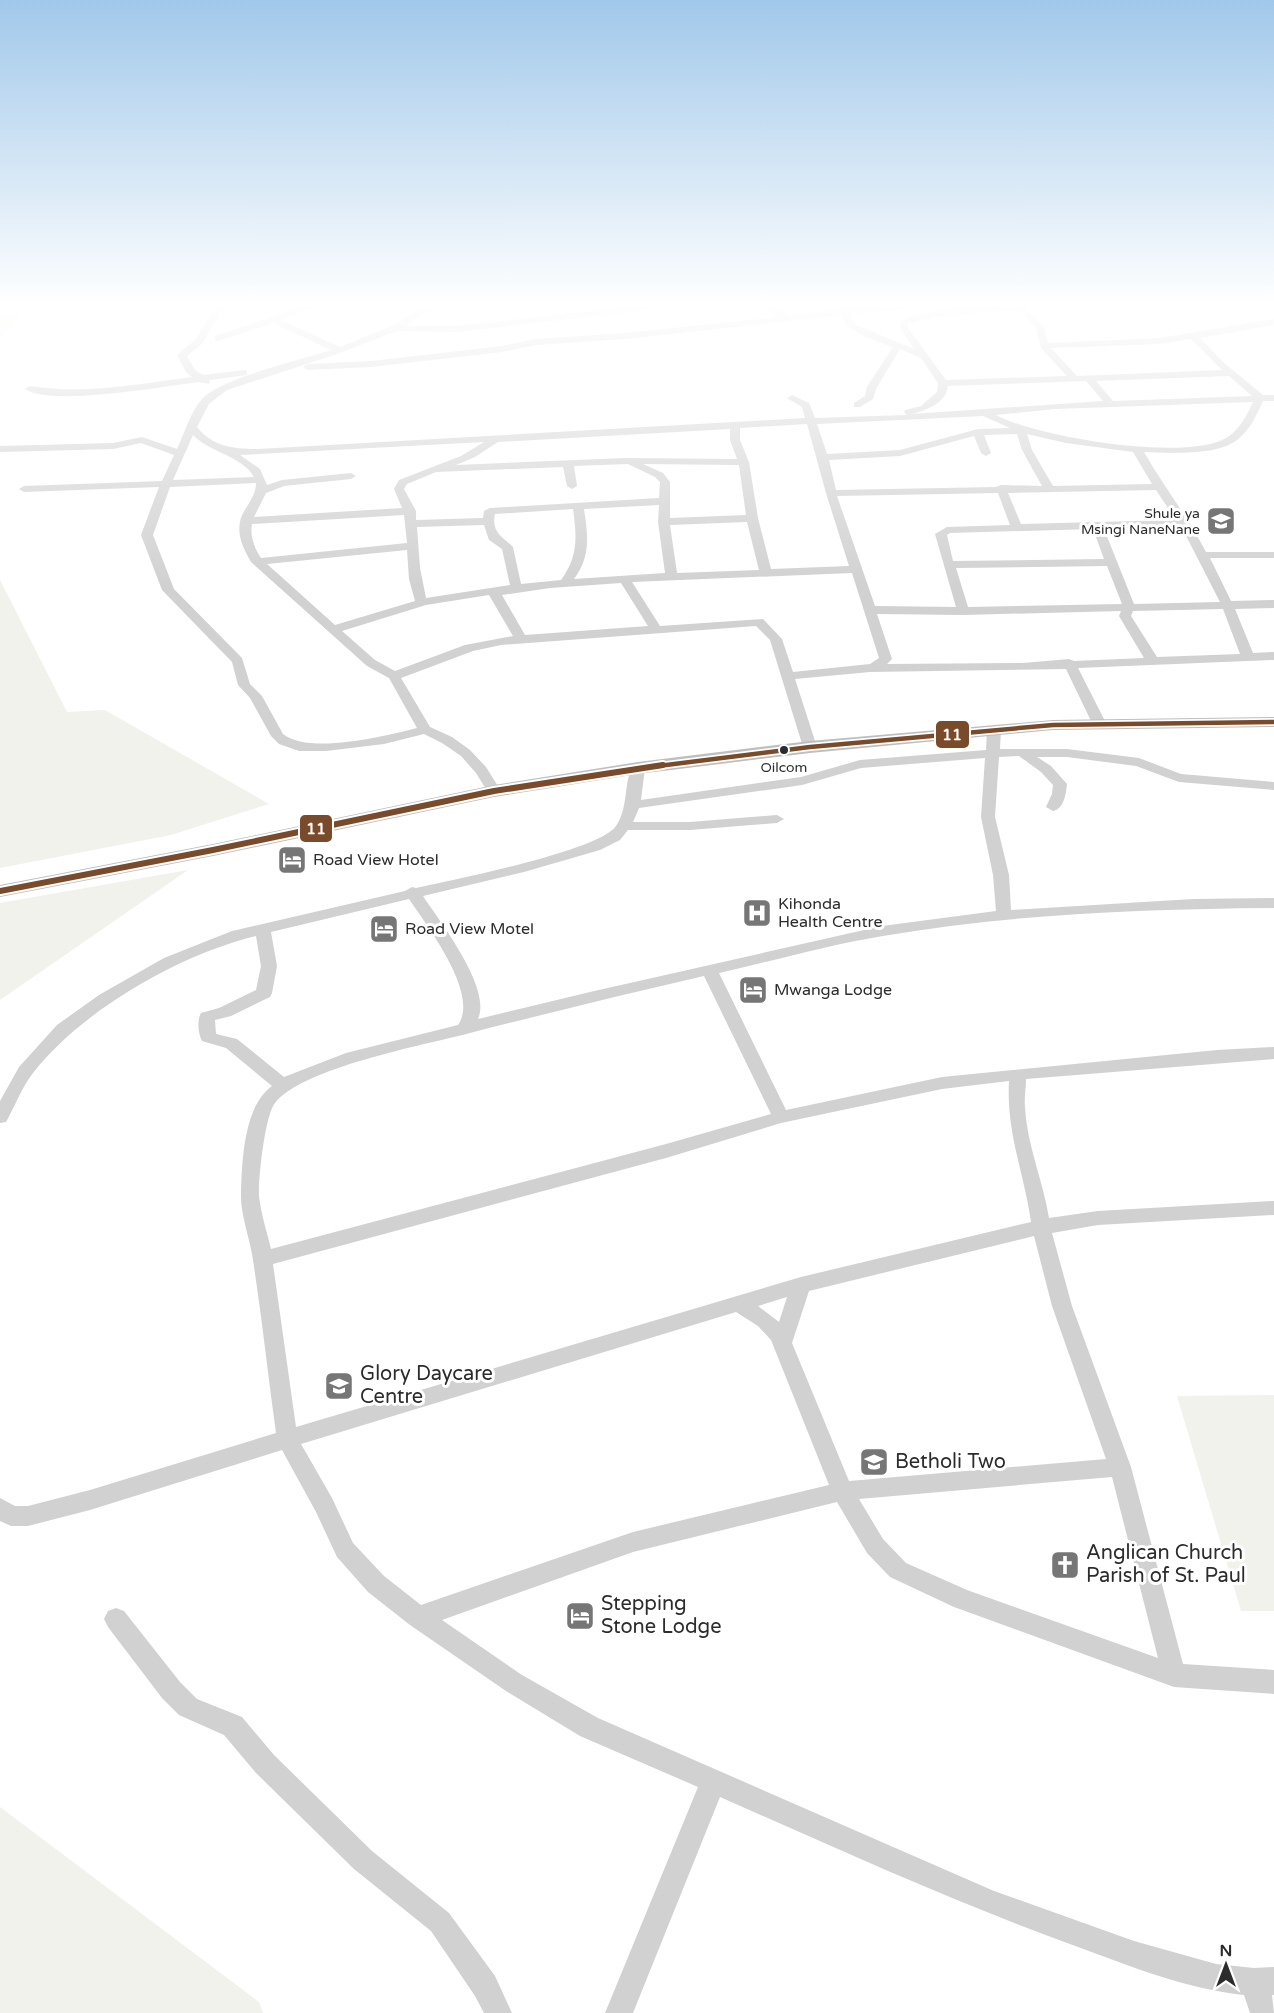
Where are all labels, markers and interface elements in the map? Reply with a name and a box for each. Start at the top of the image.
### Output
place label: Shule ya Msingi NaneNane [1081,505,1200,538]
school or university icon: Shule ya Msingi NaneNane [1205,505,1237,537]
line badge: 11 [935,720,970,749]
text: 11 [942,725,962,745]
marker: Oilcom [778,744,790,756]
place label: Oilcom [761,759,807,776]
line badge: 11 [299,814,333,843]
text: 11 [306,819,326,839]
hotel icon: Road View Hotel [276,844,308,876]
place label: Road View Hotel [313,850,439,870]
place label: Kihonda Health Centre [778,894,882,932]
hospital icon: Kihonda Health Centre [741,897,773,929]
hotel icon: Road View Motel [368,913,400,945]
place label: Road View Motel [405,919,534,939]
hotel icon: Mwanga Lodge [737,974,769,1006]
place label: Mwanga Lodge [774,980,892,1000]
place label: Glory Daycare Centre [360,1362,493,1409]
school or university icon: Glory Daycare Centre [323,1370,355,1402]
school or university icon: Betholi Two [858,1446,890,1478]
place label: Betholi Two [895,1450,1006,1474]
place label: Anglican Church Parish of St. Paul [1086,1541,1246,1588]
church icon: Anglican Church Parish of St. Paul [1049,1549,1081,1581]
place label: Stepping Stone Lodge [601,1592,721,1639]
hotel icon: Stepping Stone Lodge [564,1600,596,1632]
north arrow [1196,1935,1256,1995]
text: N [1220,1941,1232,1961]

